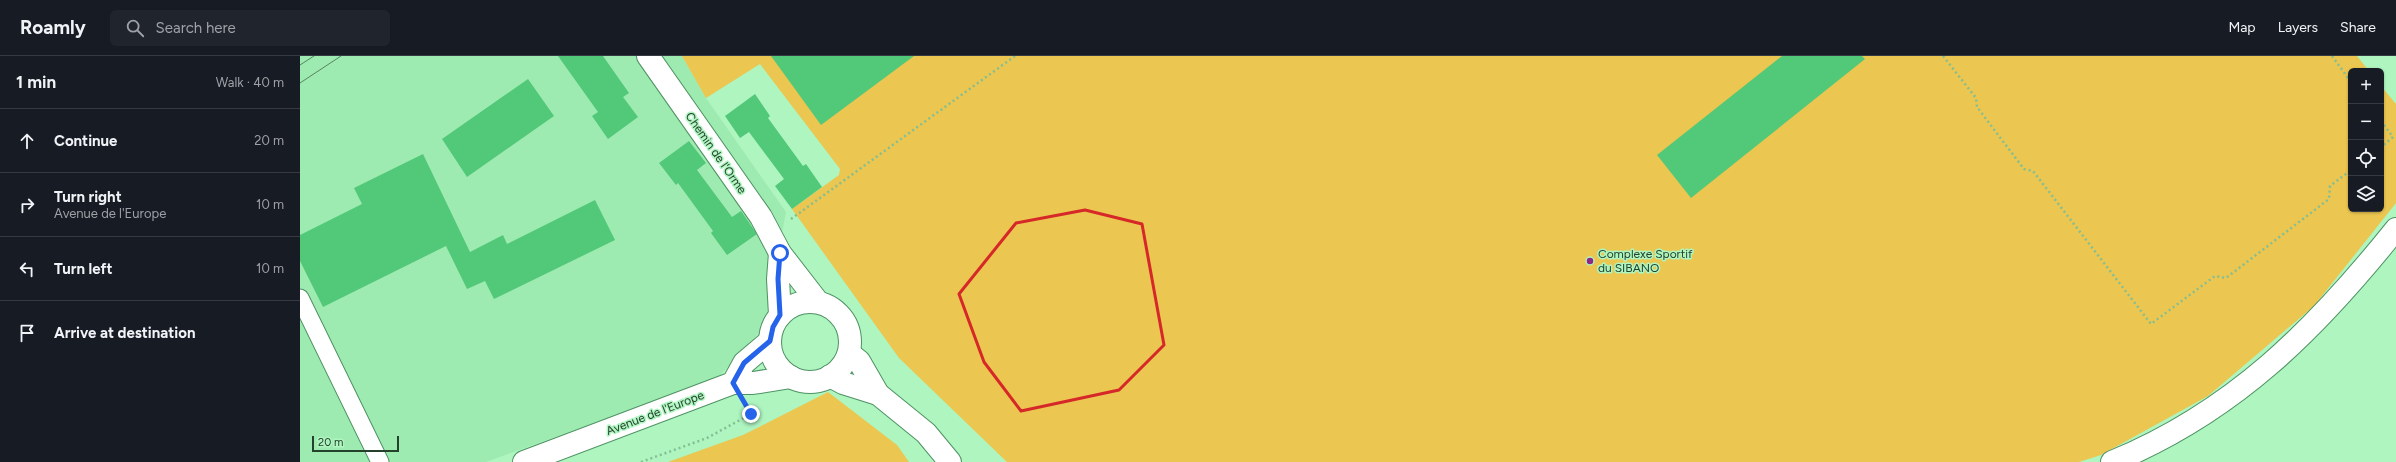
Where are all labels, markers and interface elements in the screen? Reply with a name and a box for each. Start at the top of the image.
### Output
search box [110,10,390,46]
text: Roamly [20,16,86,39]
icon: search [124,17,146,39]
text: Search here [156,19,236,37]
text: Map [2228,19,2256,36]
text: Layers [2278,19,2318,36]
text: Share [2340,19,2376,36]
map controls [2348,68,2384,212]
button: + [2348,68,2384,104]
text: 1 min [16,72,56,92]
text: Walk · 40 m [216,75,284,90]
button: − [2348,104,2384,140]
street label: Chemin de l'Orme [683,110,750,197]
icon: ahead [16,130,38,152]
text: Continue [54,132,117,150]
text: 20 m [254,133,284,148]
button: locate [2348,140,2384,176]
button: layers [2348,176,2384,212]
text: Turn right [54,188,122,206]
icon: right [16,194,38,216]
text: 10 m [256,197,284,212]
text: Avenue de l'Europe [54,206,166,221]
route start [771,244,789,262]
place label: Complexe Sportif du SIBANO [1598,247,1693,275]
marker: Complexe Sportif du SIBANO [1585,256,1595,266]
icon: left [16,258,38,280]
text: Turn left [54,260,112,278]
text: 10 m [256,261,284,276]
icon: arrive [16,322,38,344]
text: Arrive at destination [54,324,195,342]
street label: Avenue de l'Europe [604,388,706,438]
route end [742,405,760,423]
scale bar [312,434,399,453]
text: 20 m [318,436,343,449]

